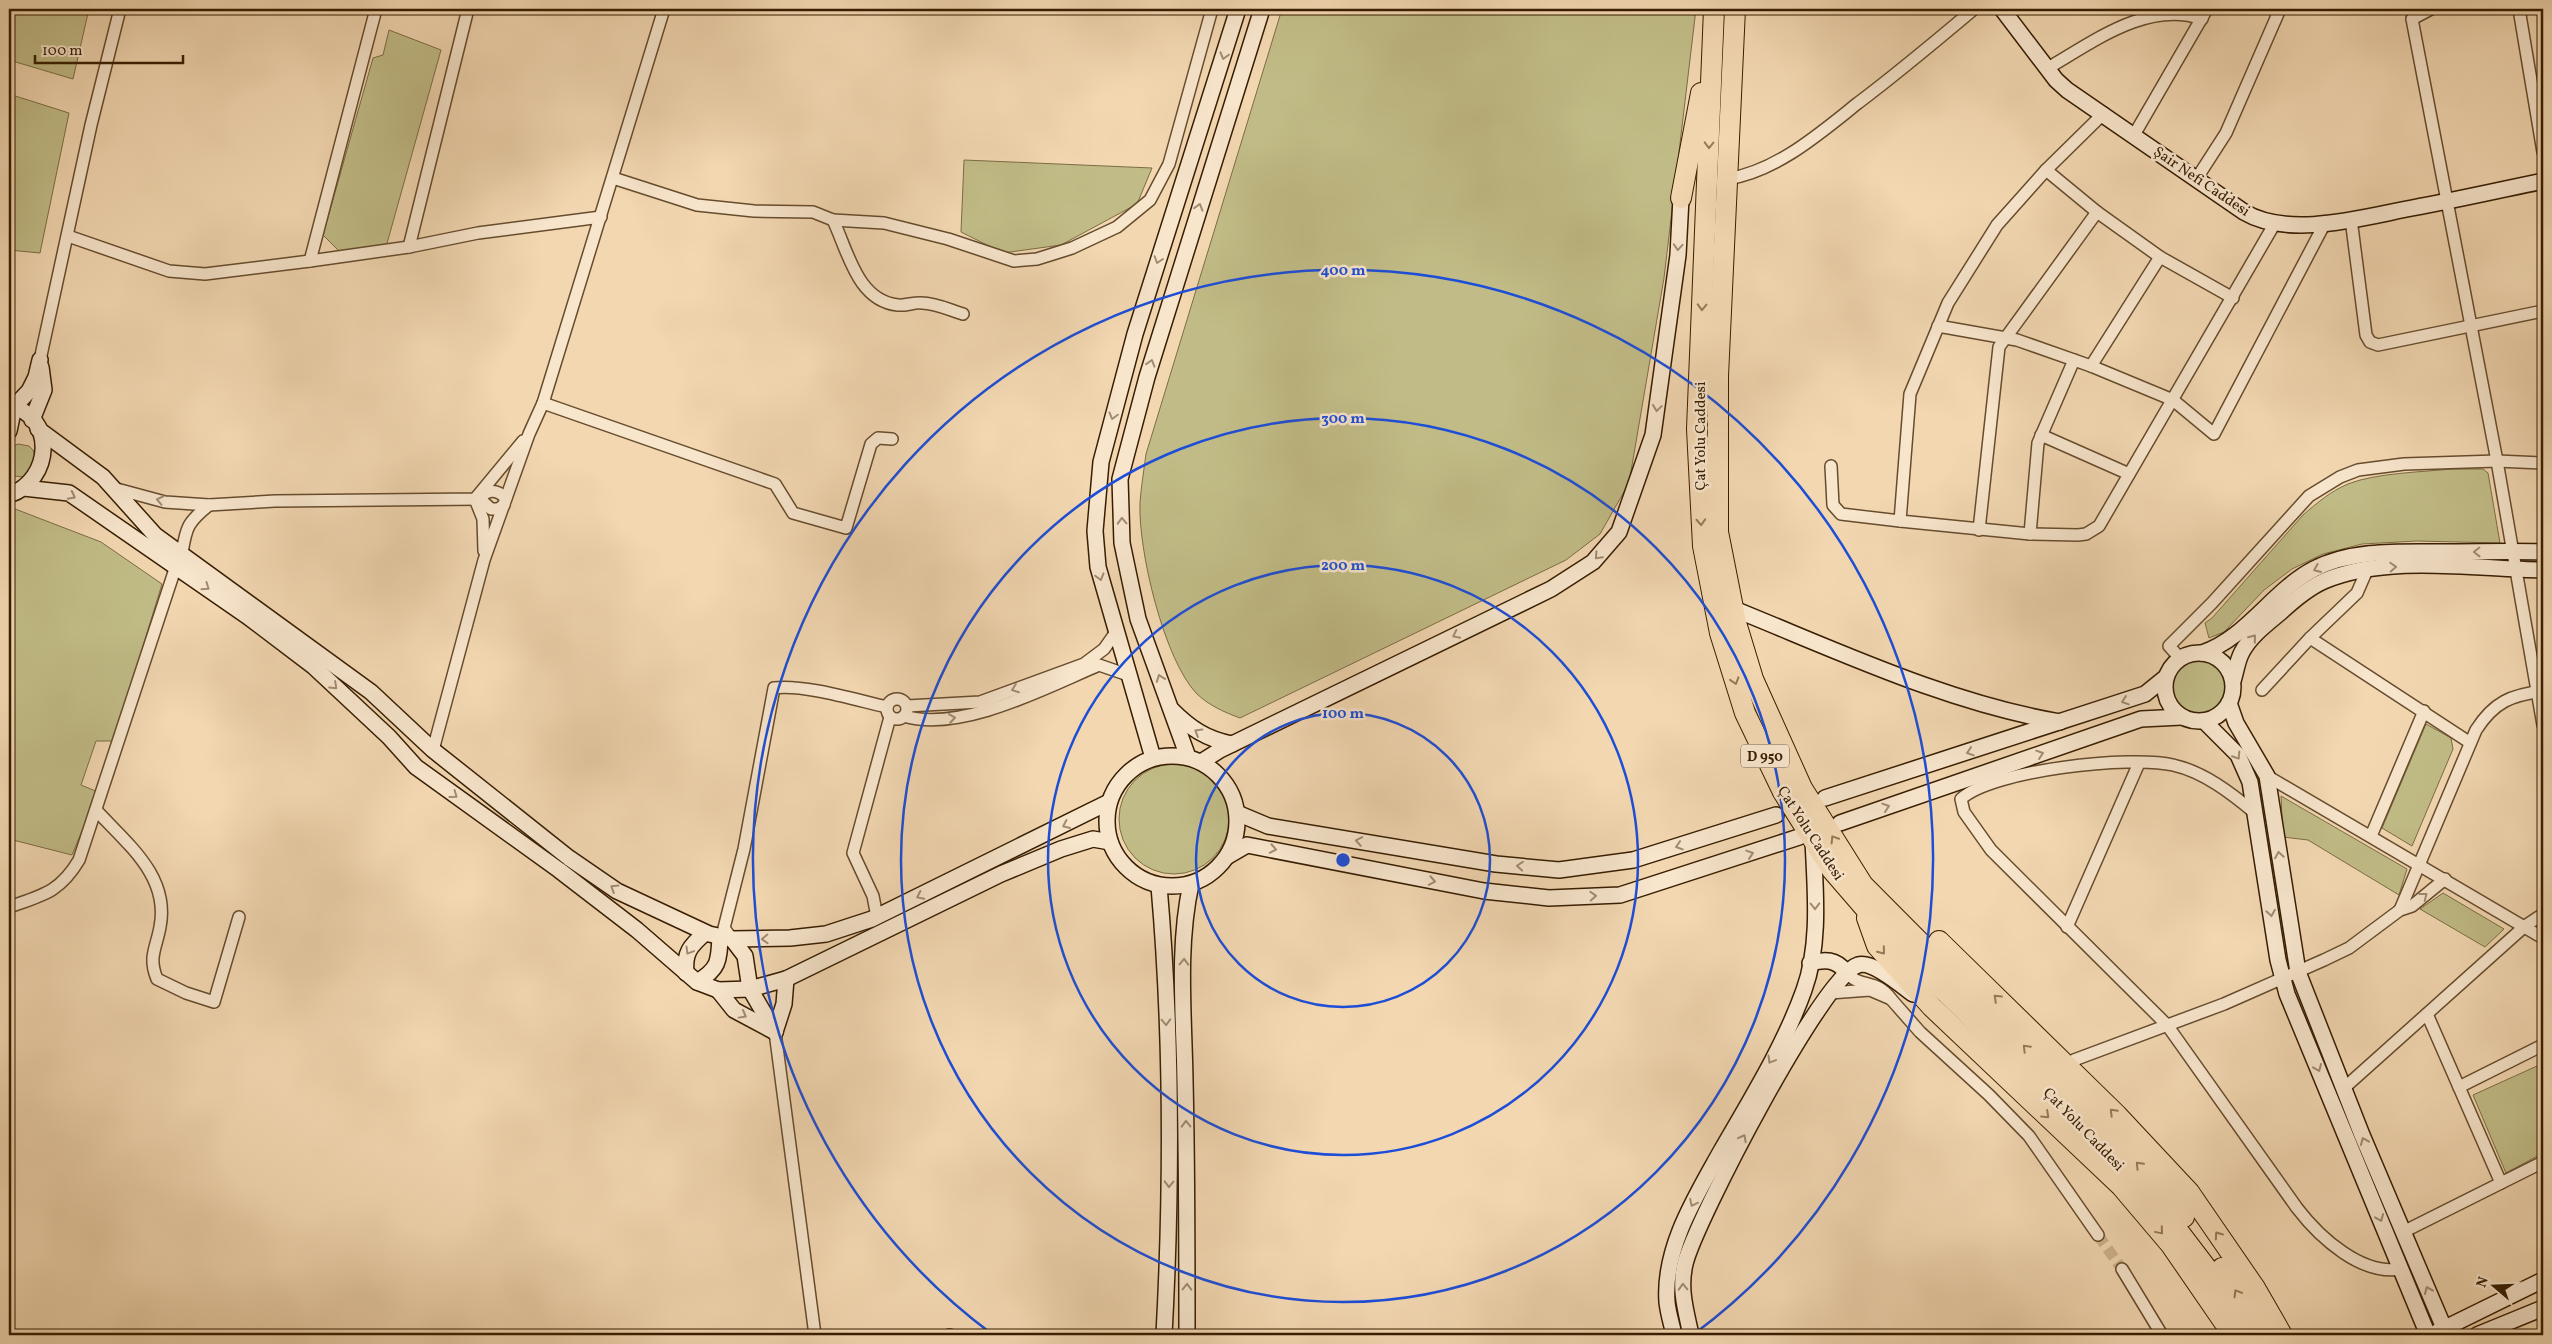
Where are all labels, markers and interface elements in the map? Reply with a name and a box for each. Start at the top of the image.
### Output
scale bar [35,32,182,64]
text: 100 m [42,41,82,62]
one-way arrow [1220,51,1230,59]
one-way arrow [1704,141,1715,149]
street label: Şair Nefi Caddesi [2149,142,2254,222]
one-way arrow [1193,204,1203,212]
one-way arrow [1673,243,1684,251]
one-way arrow [1154,256,1164,264]
text: 400 m [1321,261,1366,282]
one-way arrow [1696,303,1707,311]
one-way arrow [1146,359,1156,367]
street label: Çat Yolu Caddesi [1691,382,1712,490]
one-way arrow [1652,404,1662,412]
text: 300 m [1321,409,1365,430]
one-way arrow [1108,412,1119,421]
one-way arrow [66,490,75,500]
one-way arrow [156,495,165,506]
one-way arrow [1116,517,1127,525]
one-way arrow [1696,518,1707,526]
one-way arrow [2473,547,2480,557]
one-way arrow [1595,551,1604,560]
text: 200 m [1321,556,1365,577]
one-way arrow [2313,562,2322,573]
one-way arrow [2390,562,2398,573]
one-way arrow [1095,572,1105,580]
one-way arrow [200,581,210,590]
one-way arrow [1452,629,1461,639]
one-way arrow [2247,635,2256,644]
one-way arrow [1156,674,1166,683]
one-way arrow [1729,676,1739,684]
one-way arrow [329,680,338,689]
one-way arrow [1011,683,1020,693]
one-way arrow [2121,695,2130,705]
text: 100 m [1322,704,1365,725]
one-way arrow [949,713,957,724]
one-way arrow [1195,728,1204,738]
road number: D 950 [1741,744,1789,768]
one-way arrow [1967,746,1975,756]
one-way arrow [2035,750,2044,760]
one-way arrow [2231,750,2240,759]
street label: Çat Yolu Caddesi [1771,782,1848,885]
one-way arrow [448,790,457,798]
one-way arrow [1882,803,1890,813]
one-way arrow [1062,819,1071,830]
one-way arrow [1830,835,1840,844]
one-way arrow [1355,837,1364,847]
one-way arrow [1675,840,1684,850]
one-way arrow [1268,843,1277,854]
one-way arrow [1745,849,1753,859]
centre of rings [1334,851,1352,869]
one-way arrow [2275,851,2285,859]
one-way arrow [1515,861,1523,872]
one-way arrow [1428,875,1437,885]
one-way arrow [610,885,619,895]
one-way arrow [916,889,925,900]
one-way arrow [1590,891,1598,901]
one-way arrow [2418,893,2427,902]
one-way arrow [1810,902,1820,910]
one-way arrow [2265,909,2275,918]
one-way arrow [761,934,769,944]
one-way arrow [685,945,695,954]
one-way arrow [1876,945,1885,954]
one-way arrow [1178,957,1189,965]
one-way arrow [1994,995,2003,1004]
one-way arrow [738,1008,747,1018]
one-way arrow [1161,1018,1171,1026]
one-way arrow [2022,1045,2031,1054]
one-way arrow [1768,1055,1778,1064]
one-way arrow [2311,1063,2322,1072]
street label: Çat Yolu Caddesi [2038,1084,2128,1177]
one-way arrow [2040,1109,2049,1118]
one-way arrow [2110,1109,2119,1118]
one-way arrow [1181,1120,1192,1128]
one-way arrow [1737,1135,1747,1144]
one-way arrow [2360,1137,2371,1146]
one-way arrow [2136,1161,2145,1170]
one-way arrow [1164,1180,1174,1188]
one-way arrow [1689,1198,1699,1207]
one-way arrow [2373,1213,2384,1222]
one-way arrow [2154,1225,2163,1234]
one-way arrow [2215,1231,2225,1240]
north arrow [2470,1262,2520,1312]
text: N [2472,1274,2494,1290]
one-way arrow [1182,1282,1192,1290]
one-way arrow [1677,1283,1688,1291]
one-way arrow [2424,1286,2435,1295]
one-way arrow [2234,1290,2244,1299]

